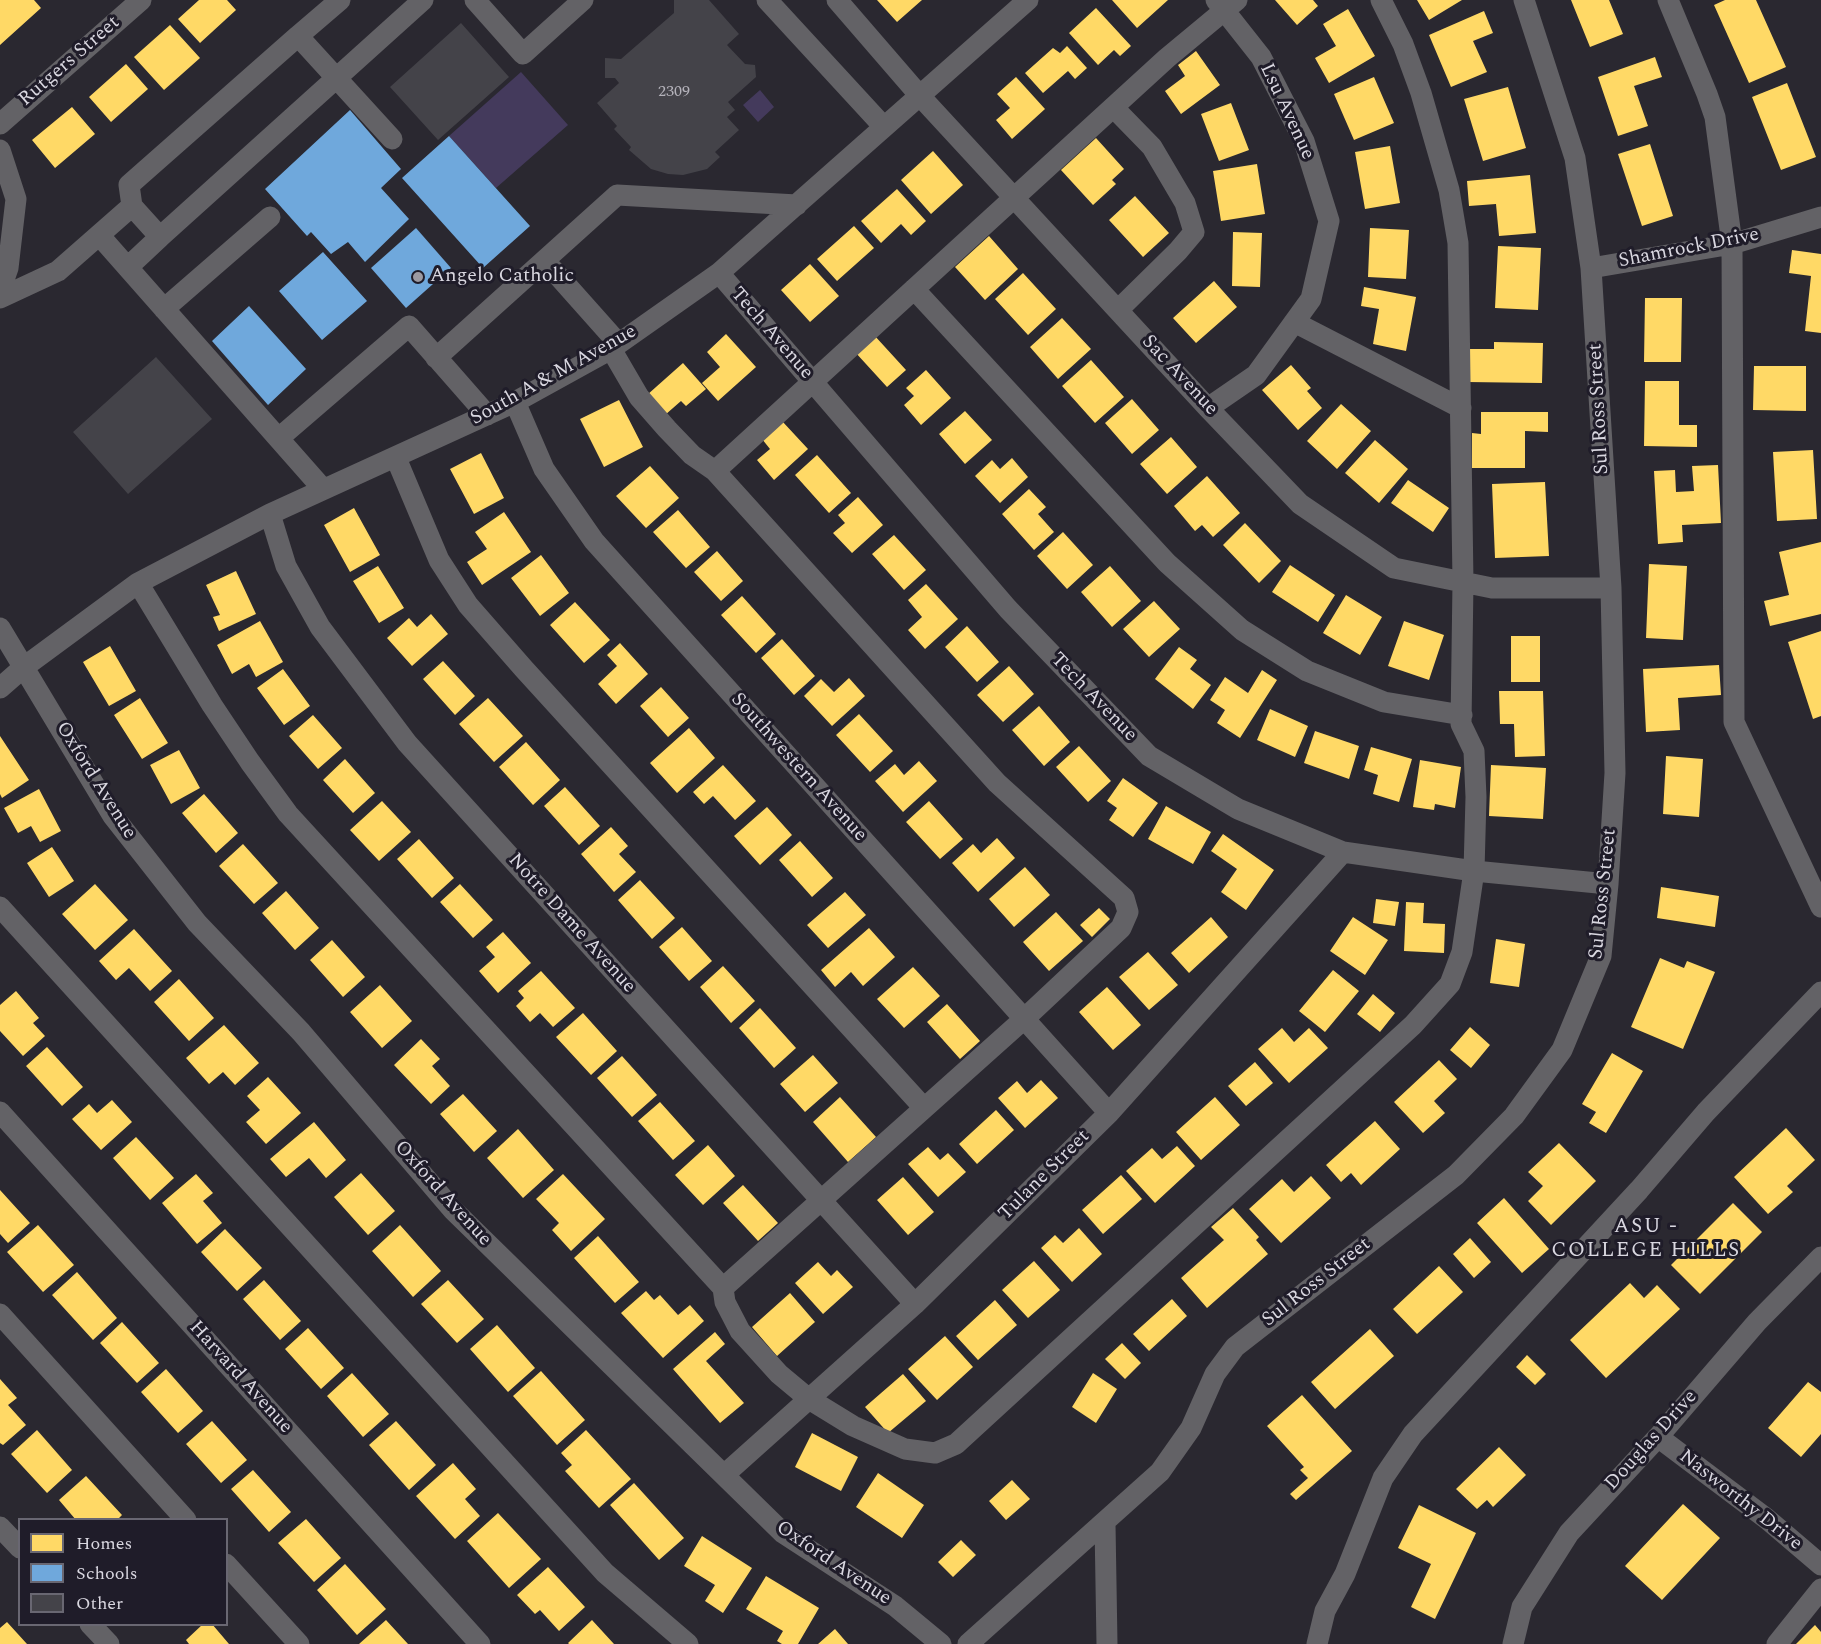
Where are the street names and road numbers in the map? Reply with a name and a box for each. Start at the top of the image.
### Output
street label: Rutgers Street [15,12,125,112]
street label: Lsu Avenue [1253,60,1319,164]
street label: Shamrock Drive [1617,224,1761,274]
street label: Tech Avenue [724,283,818,385]
street label: South A & M Avenue [467,320,641,432]
street label: Sac Avenue [1136,331,1222,421]
street label: Sul Ross Street [1585,343,1615,475]
street label: Tech Avenue [1045,649,1141,747]
street label: Southwestern Avenue [725,689,871,847]
street label: Oxford Avenue [49,718,141,844]
street label: Sul Ross Street [1585,827,1623,961]
street label: Notre Dame Avenue [502,849,640,999]
street label: Tulane Street [994,1125,1096,1227]
street label: Oxford Avenue [388,1136,496,1252]
street label: Sul Ross Street [1258,1233,1376,1333]
street label: Harvard Avenue [183,1317,297,1439]
street label: Douglas Drive [1601,1386,1703,1496]
street label: Nasworthy Drive [1673,1445,1807,1557]
street label: Oxford Avenue [771,1517,895,1611]

